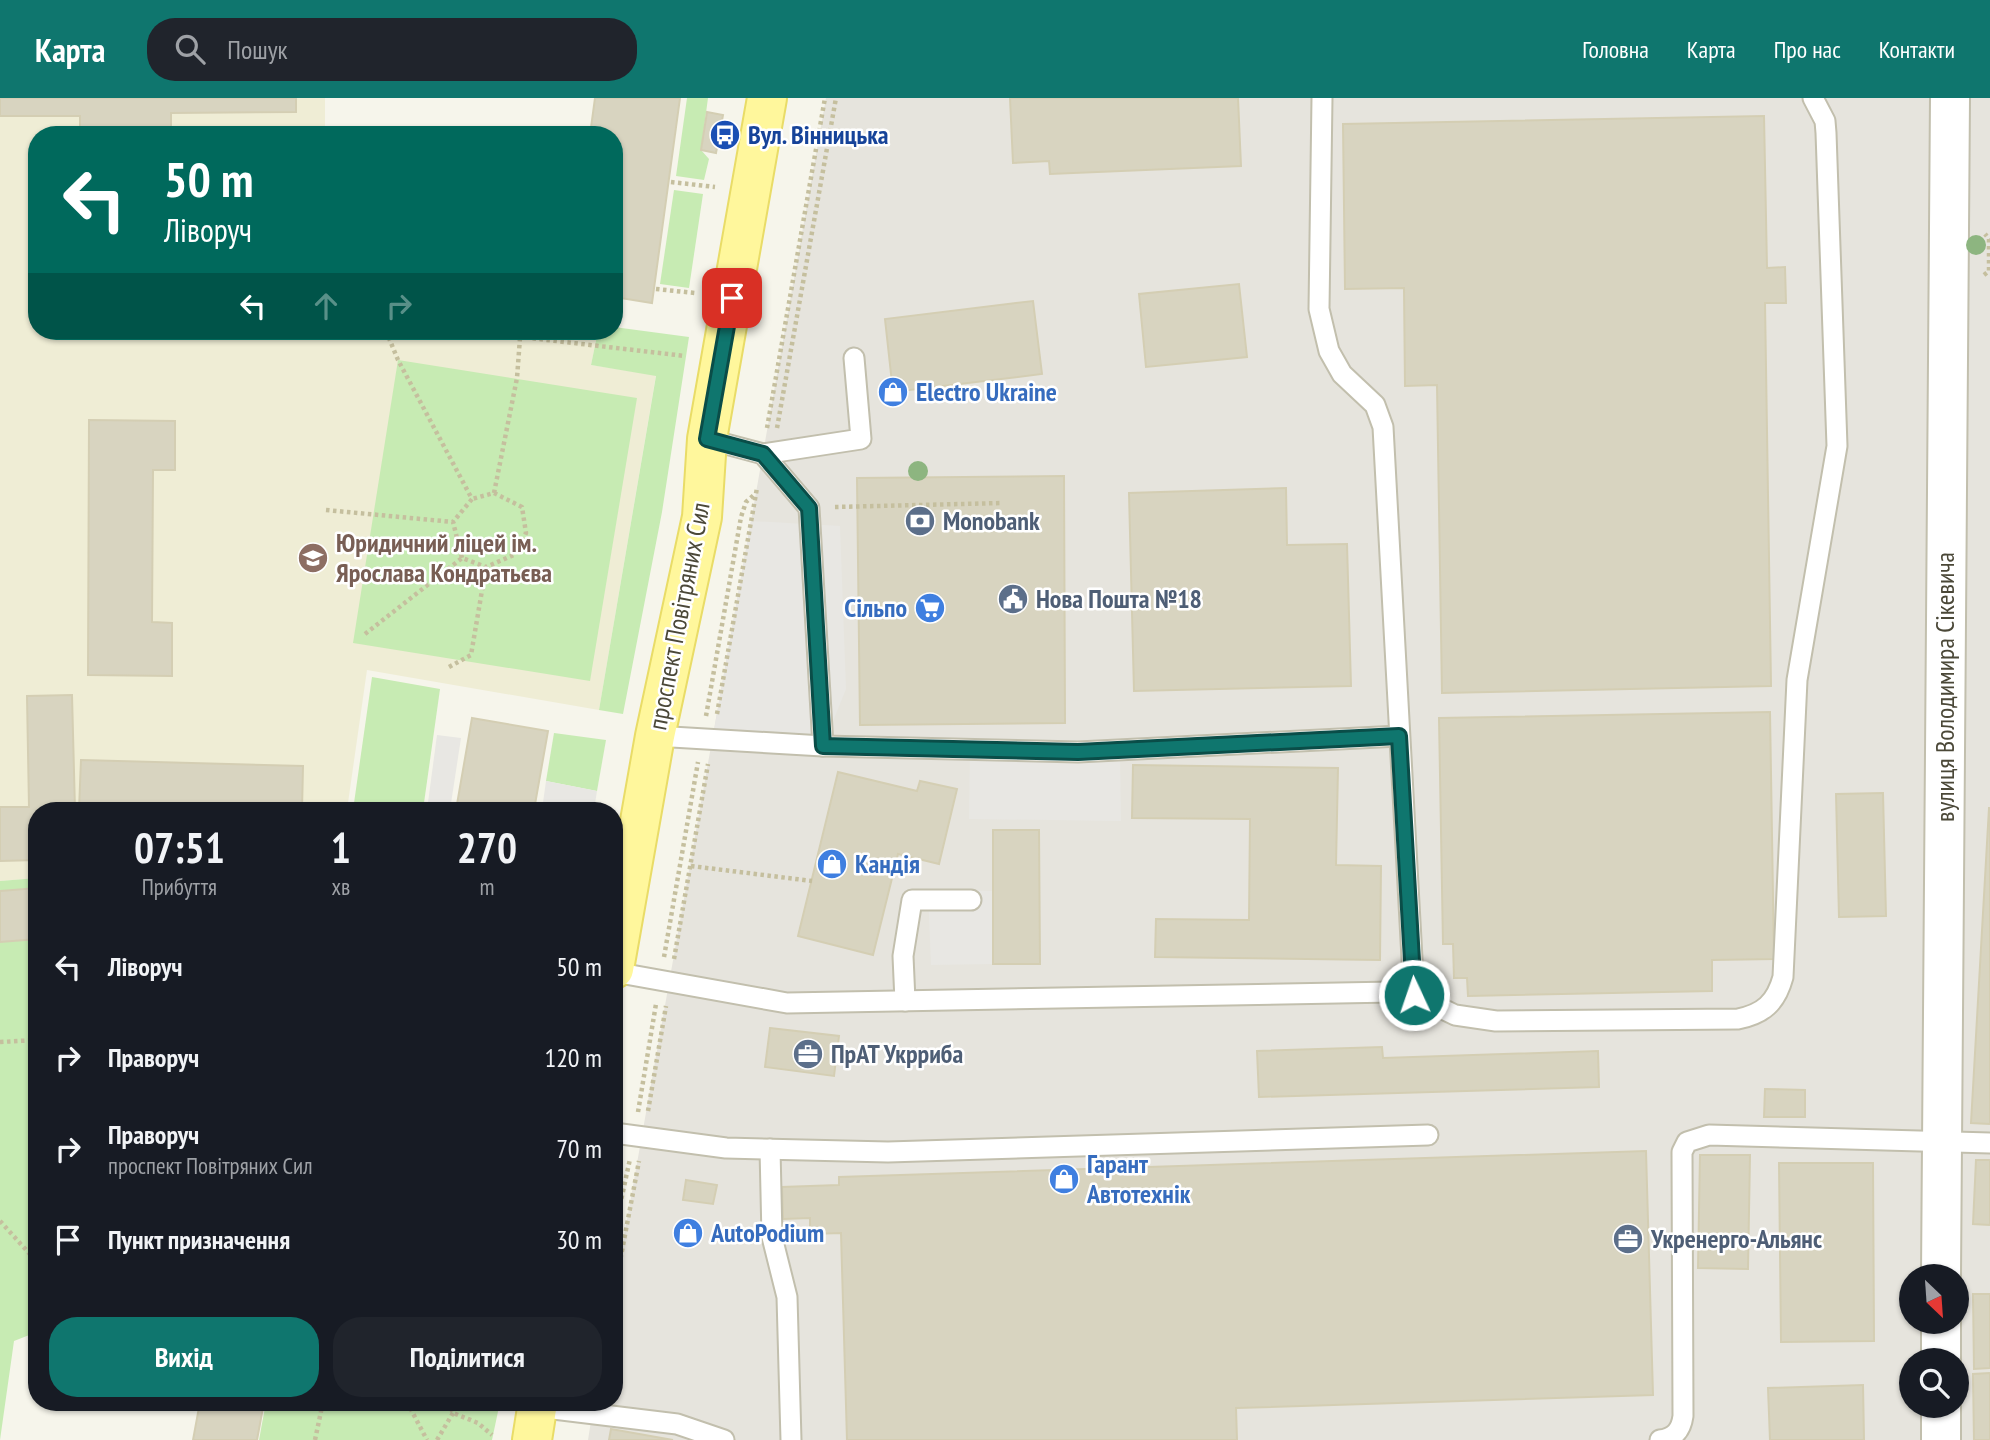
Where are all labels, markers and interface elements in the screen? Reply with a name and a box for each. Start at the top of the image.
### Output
search box [147,18,637,81]
text: Карта [35,28,105,71]
icon: search [171,30,209,68]
text: Пошук [227,33,288,66]
text: Головна [1582,34,1649,65]
text: Карта [1687,34,1736,65]
text: Про нас [1774,34,1841,65]
text: Контакти [1879,34,1955,65]
bus stop icon: Вул. Вінницька [708,118,742,152]
place label: Вул. Вінницька [748,118,889,151]
text: 50 m [164,147,253,211]
icon: left [49,154,140,245]
text: Ліворуч [164,209,252,251]
pin [702,268,762,328]
icon: arrive [713,279,751,317]
icon: left [234,287,272,325]
icon: ahead [307,287,345,325]
icon: right [380,287,418,325]
shop icon: Electro Ukraine [876,375,910,409]
place label: Electro Ukraine [916,375,1057,408]
street label: проспект Повітряних Сил [640,499,717,733]
bank icon: Monobank [903,504,937,538]
place label: Monobank [943,504,1040,537]
place label: Юридичний ліцей ім. Ярослава Кондратьєва [336,526,552,589]
school or university icon: Юридичний ліцей ім. Ярослава Кондратьєва [296,541,330,575]
street label: вулиця Володимира Сікевича [1928,552,1961,822]
public building icon: Нова Пошта №18 [996,582,1030,616]
place label: Нова Пошта №18 [1036,582,1202,615]
place label: Сільпо [844,591,907,624]
supermarket icon: Сільпо [913,591,947,625]
text: 07:51 [134,820,225,875]
text: 1 [331,820,351,875]
text: 270 [457,820,517,875]
shop icon: Кандія [815,847,849,881]
place label: Кандія [855,847,920,880]
text: Прибуття [142,872,217,901]
text: хв [331,872,350,901]
text: m [479,872,494,901]
icon: left [49,948,87,986]
text: Ліворуч [108,950,182,983]
text: 50 m [556,950,602,983]
position arrow [1377,958,1451,1032]
office icon: ПрАТ Укрриба [791,1037,825,1071]
place label: ПрАТ Укрриба [831,1037,963,1070]
icon: right [49,1039,87,1077]
text: Праворуч [108,1041,199,1074]
text: 120 m [544,1041,602,1074]
text: Праворуч [108,1118,199,1151]
icon: right [49,1130,87,1168]
text: 70 m [556,1132,602,1165]
place label: Гарант Автотехнік [1086,1147,1191,1210]
text: проспект Повітряних Сил [108,1151,313,1180]
shop icon: Гарант Автотехнік [1047,1162,1081,1196]
shop icon: AutoPodium [671,1216,705,1250]
place label: AutoPodium [710,1216,824,1249]
icon: arrive [49,1221,87,1259]
office icon: Укренерго-Альянс [1611,1222,1645,1256]
place label: Укренерго-Альянс [1650,1222,1822,1255]
text: Пункт призначення [108,1223,290,1256]
text: 30 m [556,1223,602,1256]
north arrow [1899,1264,1969,1334]
map controls [1899,1264,1969,1418]
button: Вихід [49,1317,319,1397]
button: Поділитися [333,1317,602,1397]
button: search [1899,1348,1969,1418]

